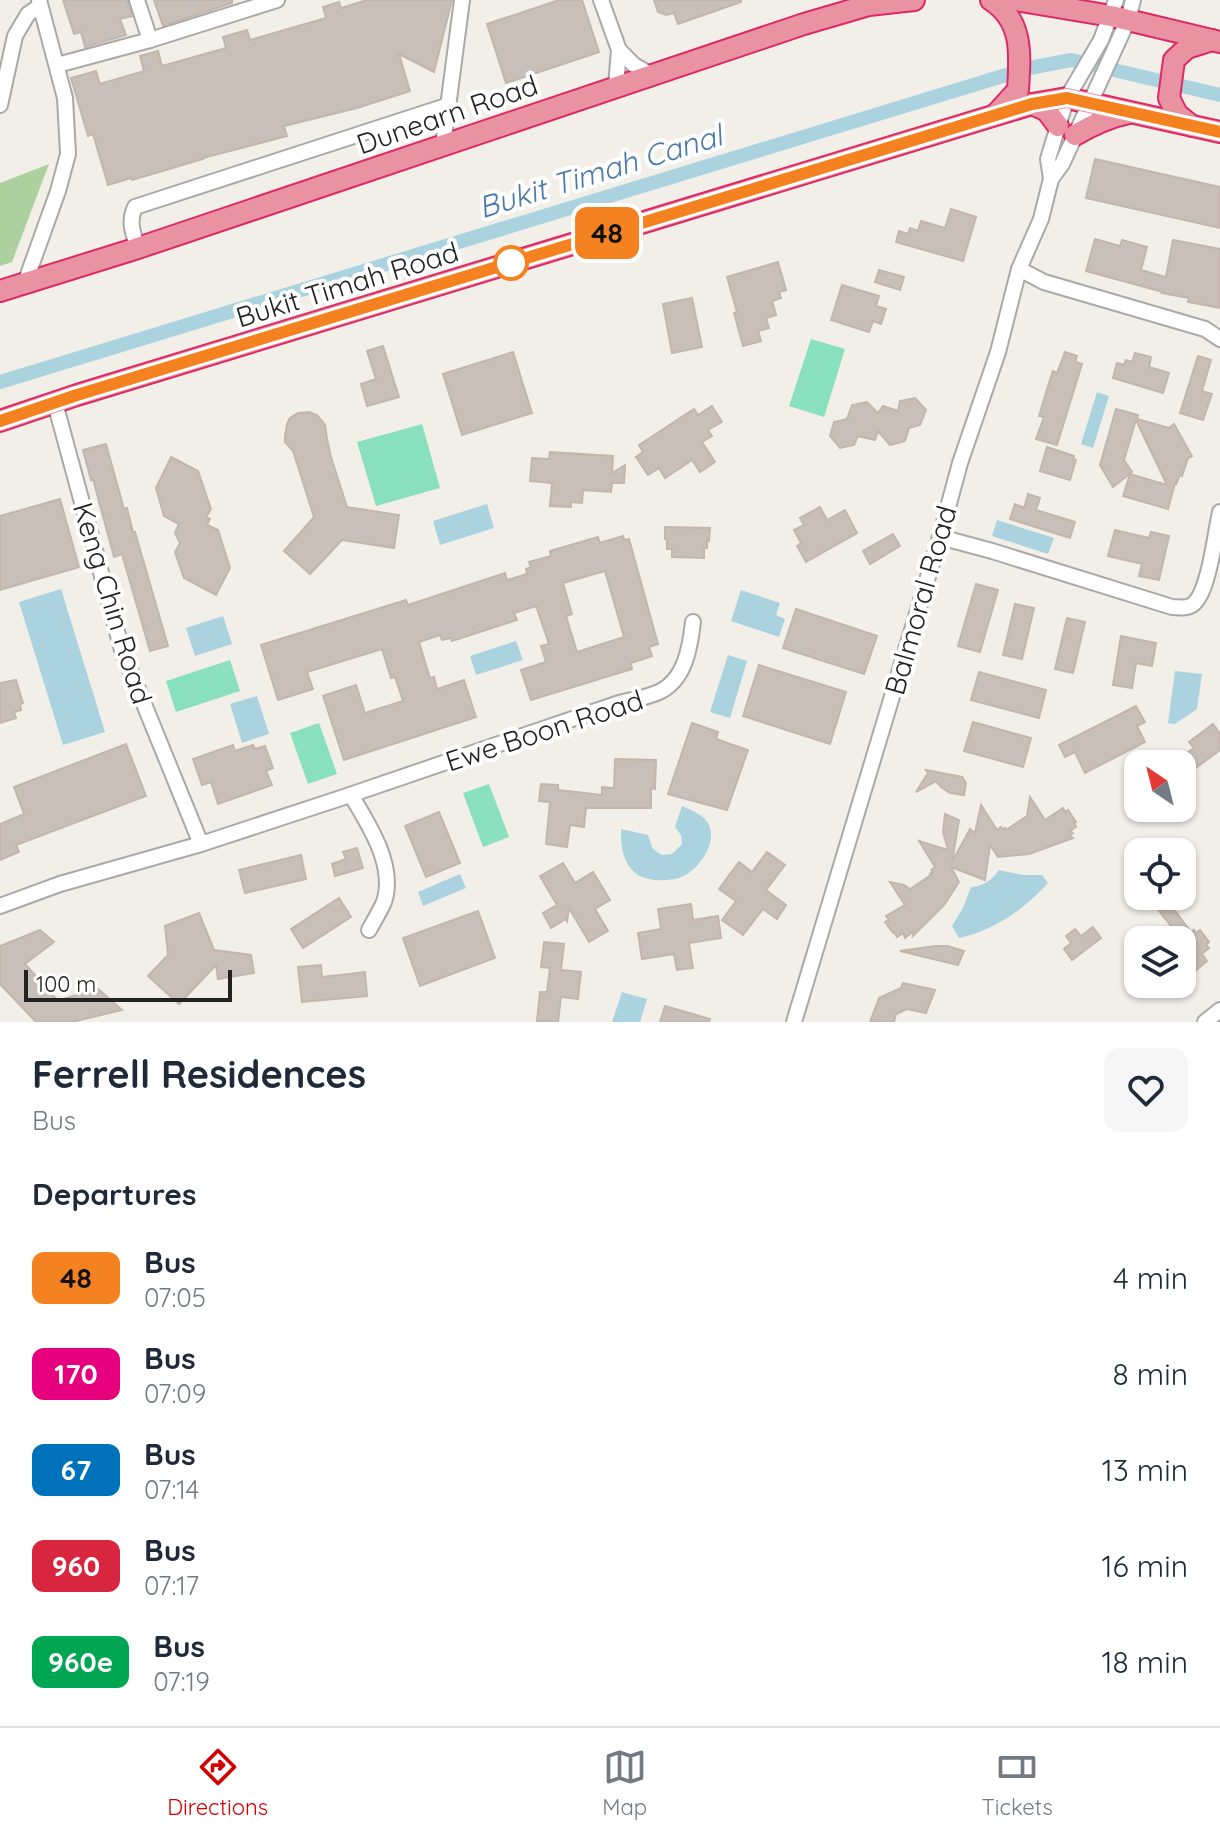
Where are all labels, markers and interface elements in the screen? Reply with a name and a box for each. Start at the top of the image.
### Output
street label: Dunearn Road [352,67,542,161]
water label: Bukit Timah Canal [474,115,729,226]
line badge: 48 [571,207,643,259]
text: 48 [591,215,623,250]
street label: Bukit Timah Road [232,234,462,334]
unlabelled marker [494,246,528,280]
street label: Keng Chin Road [66,498,160,708]
street label: Balmoral Road [876,501,964,699]
street label: Ewe Boon Road [441,682,647,778]
north arrow [1124,750,1196,822]
map controls [1124,750,1196,998]
button: locate [1124,838,1196,910]
button: layers [1124,926,1196,998]
scale bar [24,966,232,1002]
text: 100 m [36,970,96,998]
button: heart [1104,1048,1188,1132]
text: Ferrell Residences [32,1050,366,1098]
text: Bus [32,1104,76,1137]
text: Departures [32,1175,197,1213]
text: Bus [144,1243,196,1281]
text: 4 min [1113,1259,1188,1297]
text: 48 [60,1260,92,1295]
text: 07:05 [144,1281,206,1314]
text: Bus [144,1339,196,1377]
text: 8 min [1112,1355,1188,1393]
text: 170 [54,1356,98,1391]
text: 07:09 [144,1377,206,1410]
text: Bus [144,1435,196,1473]
text: 13 min [1102,1451,1188,1489]
text: 67 [61,1452,91,1487]
text: 07:14 [144,1473,199,1506]
text: Bus [144,1531,196,1569]
text: 16 min [1101,1547,1188,1585]
text: 960 [52,1548,100,1583]
text: 07:17 [144,1569,199,1602]
text: Bus [153,1627,205,1665]
text: 18 min [1101,1643,1188,1681]
text: 960e [48,1644,113,1679]
text: 07:19 [153,1665,210,1698]
tab: Directions [167,1745,268,1821]
tab: Map [602,1745,647,1821]
tab: Tickets [982,1745,1053,1821]

